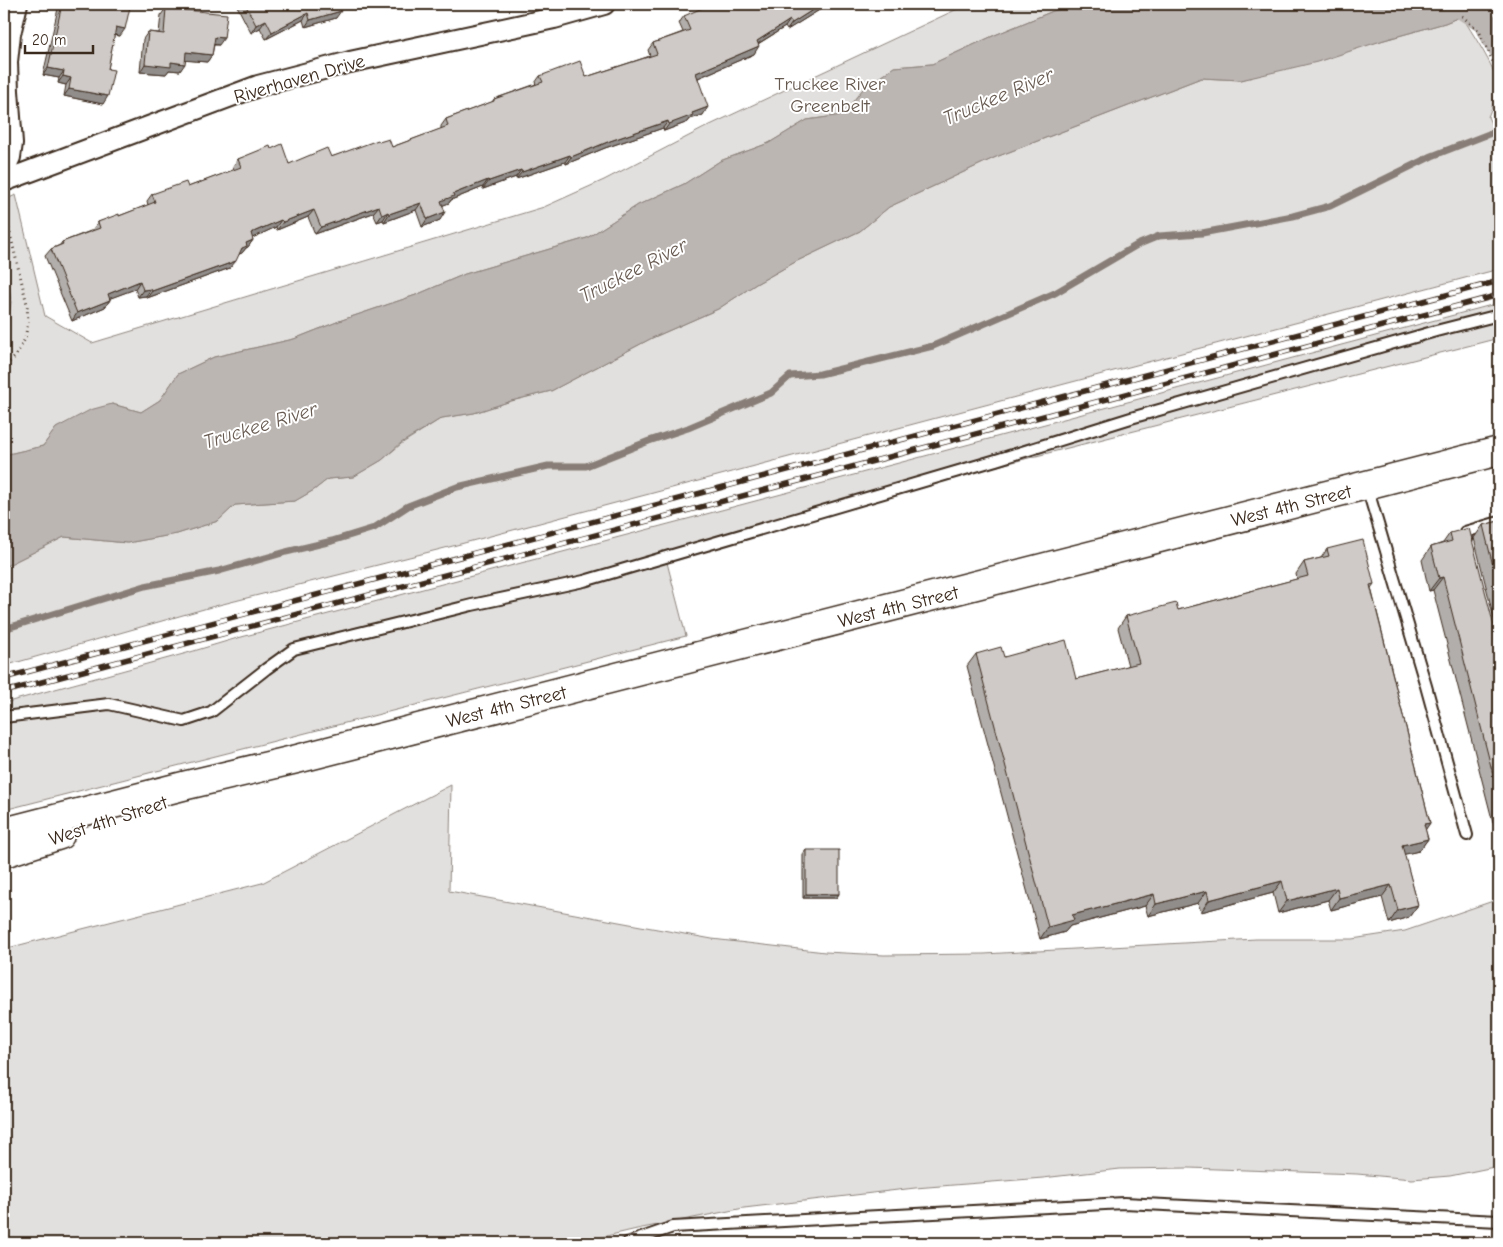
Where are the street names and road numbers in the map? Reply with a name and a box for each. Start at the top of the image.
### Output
street label: Riverhaven Drive [231,50,367,108]
street label: West 4th Street [1229,480,1354,532]
street label: West 4th Street [836,581,961,633]
street label: West 4th Street [444,681,569,733]
street label: West 4th Street [46,791,171,850]

